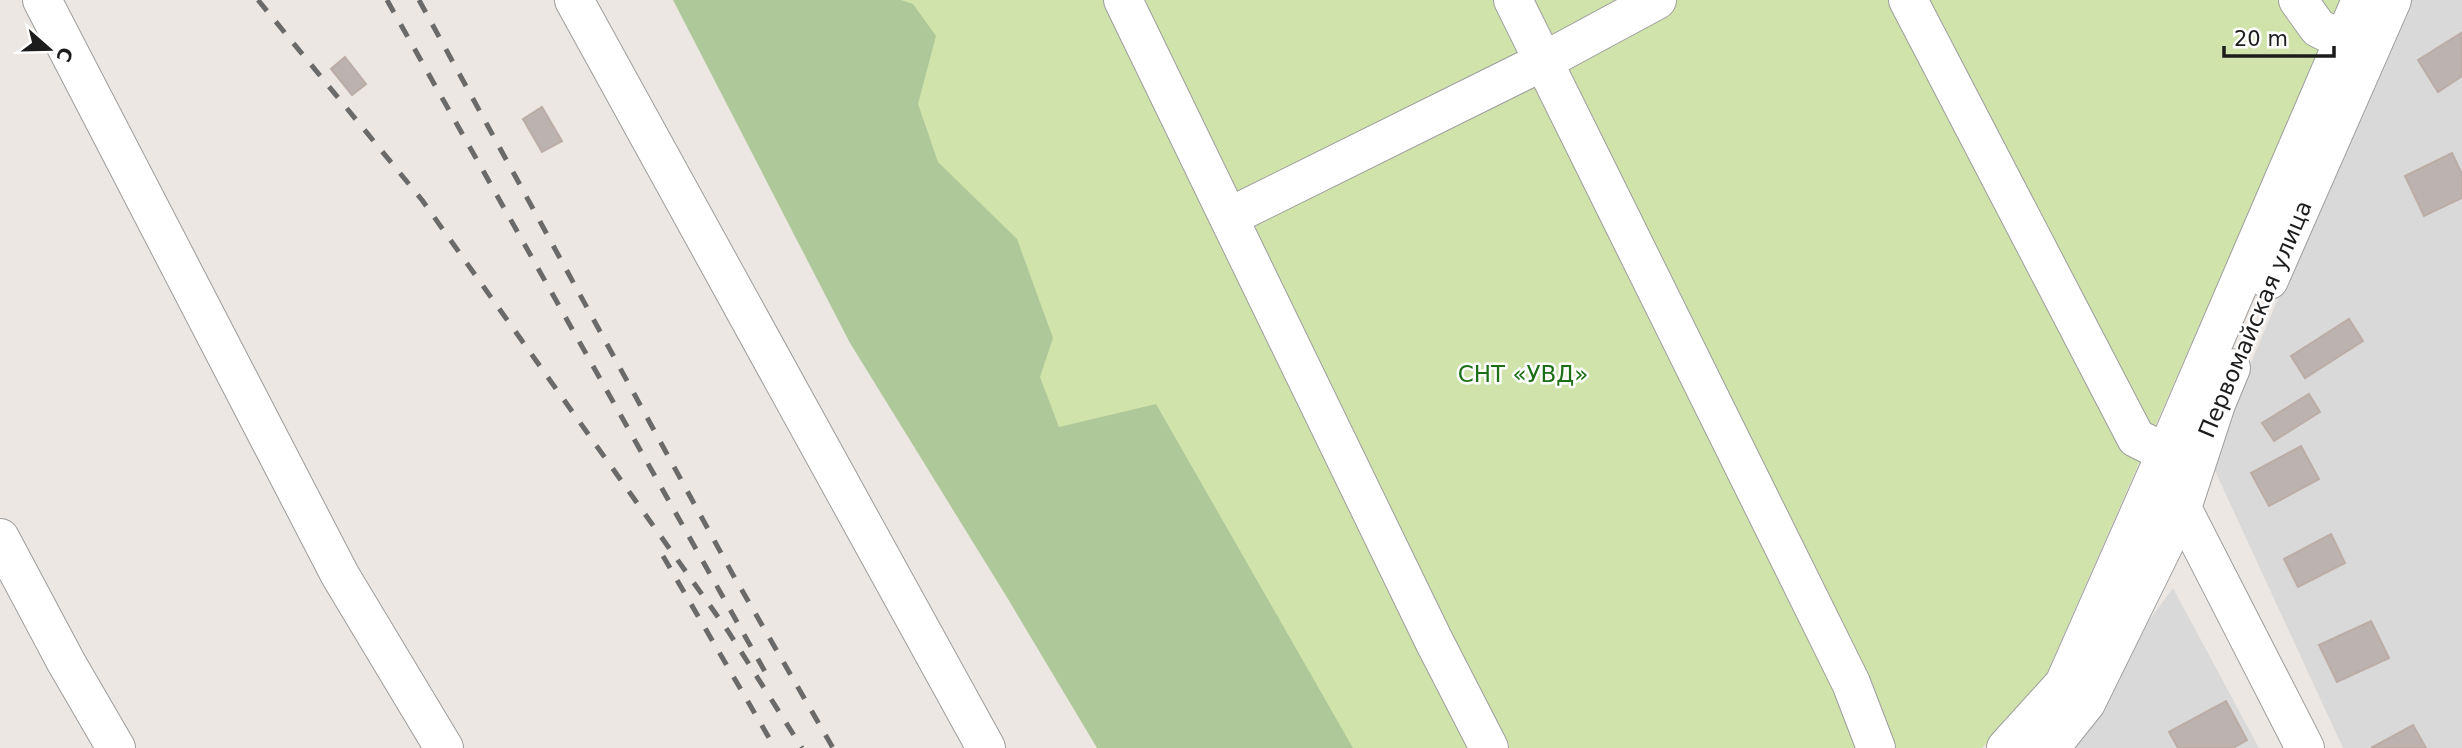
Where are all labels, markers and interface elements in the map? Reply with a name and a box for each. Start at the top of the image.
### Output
north arrow [14,14,84,84]
scale bar [2224,14,2334,58]
text: 20 m [2234,27,2288,51]
text: С [52,44,78,65]
street label: Первомайская улица [2193,197,2317,441]
park label: СНТ «УВД» [1458,361,1588,387]

